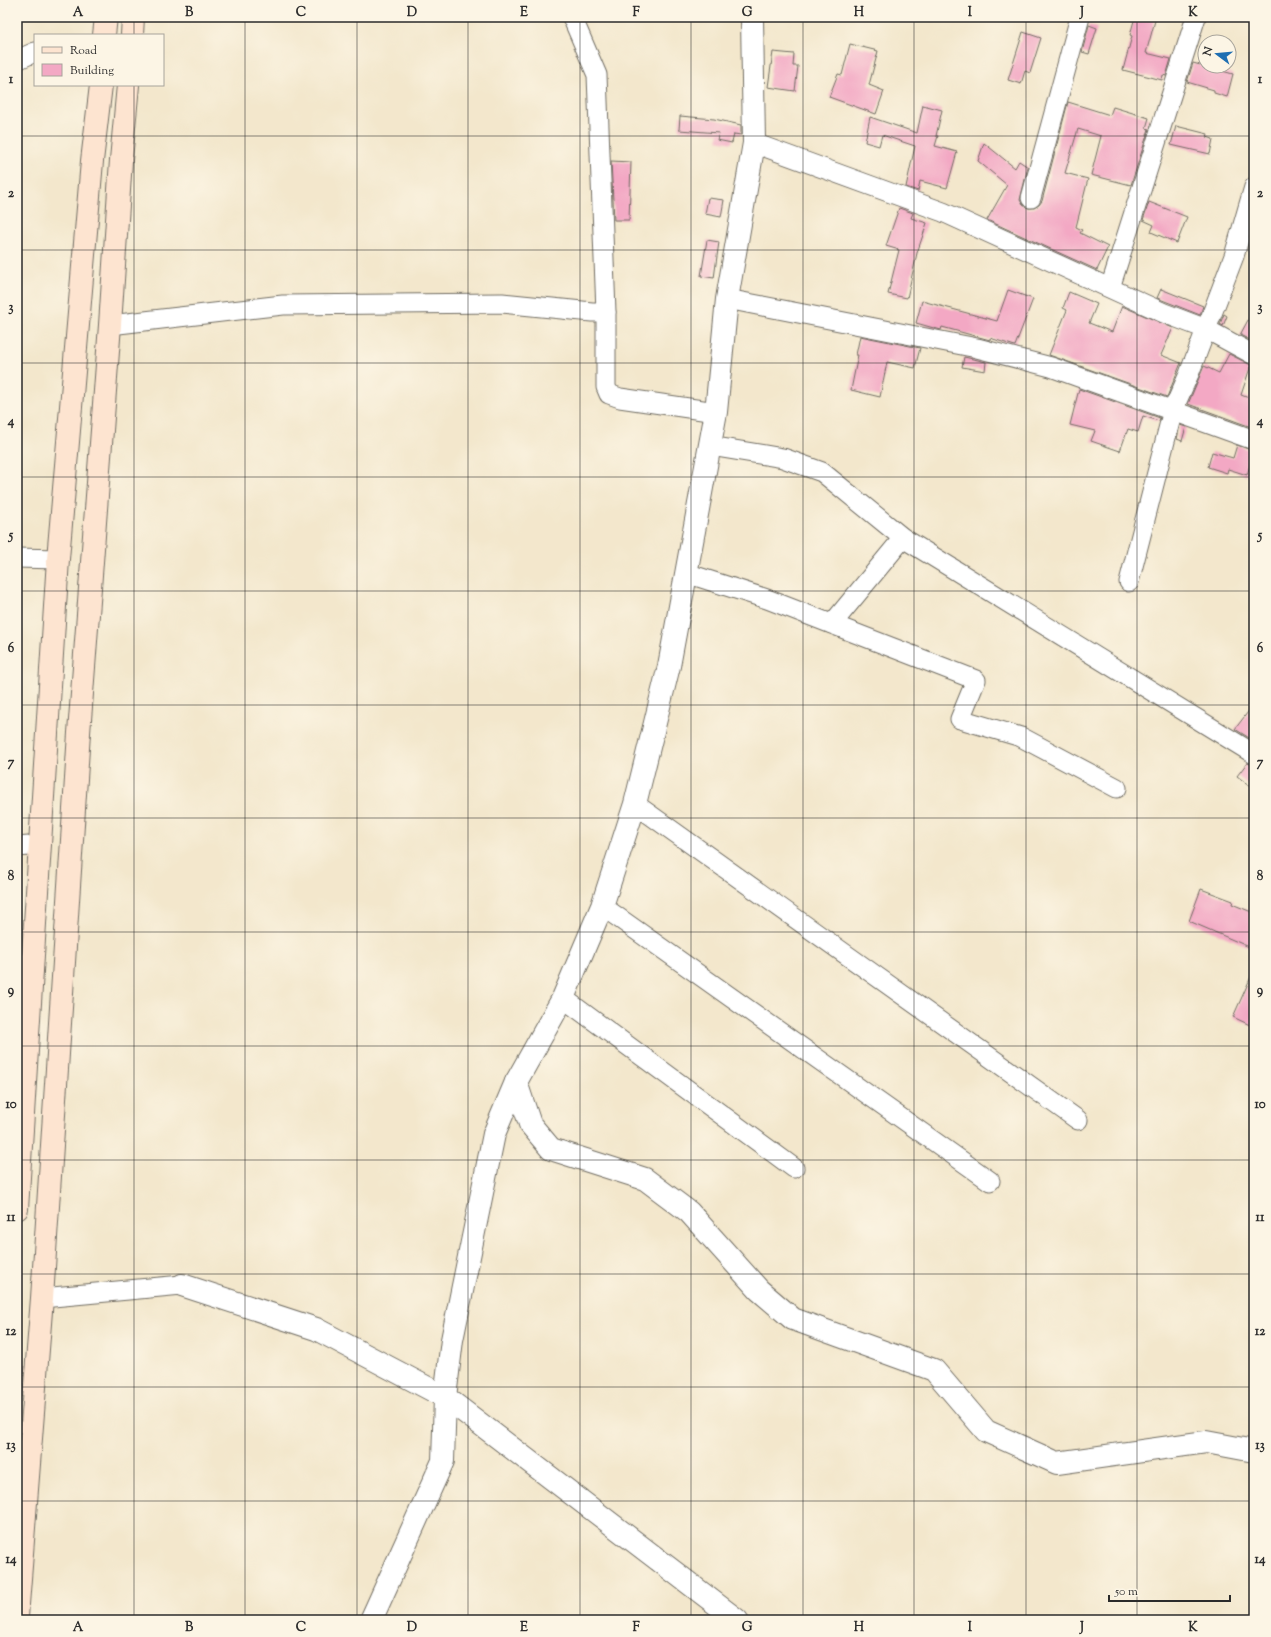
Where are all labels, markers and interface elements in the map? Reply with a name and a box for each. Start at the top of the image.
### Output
text: A [73,4,84,22]
text: B [185,4,194,22]
text: C [296,4,306,22]
text: D [407,4,417,22]
text: E [520,4,528,22]
text: F [632,4,640,22]
text: G [742,4,753,22]
text: H [854,4,865,22]
text: I [968,4,973,22]
text: J [1079,4,1084,22]
text: K [1188,4,1198,22]
legend [34,34,164,86]
north arrow [1197,34,1237,74]
text: Road [70,42,97,60]
text: N [1199,45,1217,59]
text: Building [70,62,114,80]
text: 1 [9,71,14,89]
text: 1 [1258,71,1263,89]
text: 2 [8,185,15,203]
text: 2 [1257,185,1264,203]
text: 3 [8,299,14,317]
text: 3 [1257,299,1263,317]
text: 4 [7,413,15,431]
text: 4 [1256,413,1264,431]
text: 5 [8,527,14,545]
text: 5 [1257,527,1263,545]
text: 6 [8,640,15,658]
text: 6 [1257,640,1264,658]
text: 7 [8,754,15,772]
text: 7 [1257,754,1264,772]
text: 8 [8,868,15,886]
text: 8 [1257,868,1264,886]
text: 9 [8,982,15,1000]
text: 9 [1257,982,1264,1000]
text: 10 [5,1096,17,1114]
text: 10 [1254,1096,1266,1114]
text: 11 [7,1209,16,1227]
text: 11 [1256,1209,1265,1227]
text: 12 [6,1323,17,1341]
text: 12 [1255,1323,1266,1341]
text: 13 [6,1437,16,1455]
text: 13 [1255,1437,1265,1455]
text: 14 [6,1551,17,1569]
text: 14 [1255,1551,1266,1569]
scale bar [1109,1577,1230,1603]
text: 50 m [1114,1583,1138,1601]
text: A [73,1619,84,1637]
text: B [185,1619,194,1637]
text: C [296,1619,306,1637]
text: D [407,1619,417,1637]
text: E [520,1619,528,1637]
text: F [632,1619,640,1637]
text: G [742,1619,753,1637]
text: H [854,1619,865,1637]
text: I [968,1619,973,1637]
text: J [1079,1619,1084,1637]
text: K [1188,1619,1198,1637]

